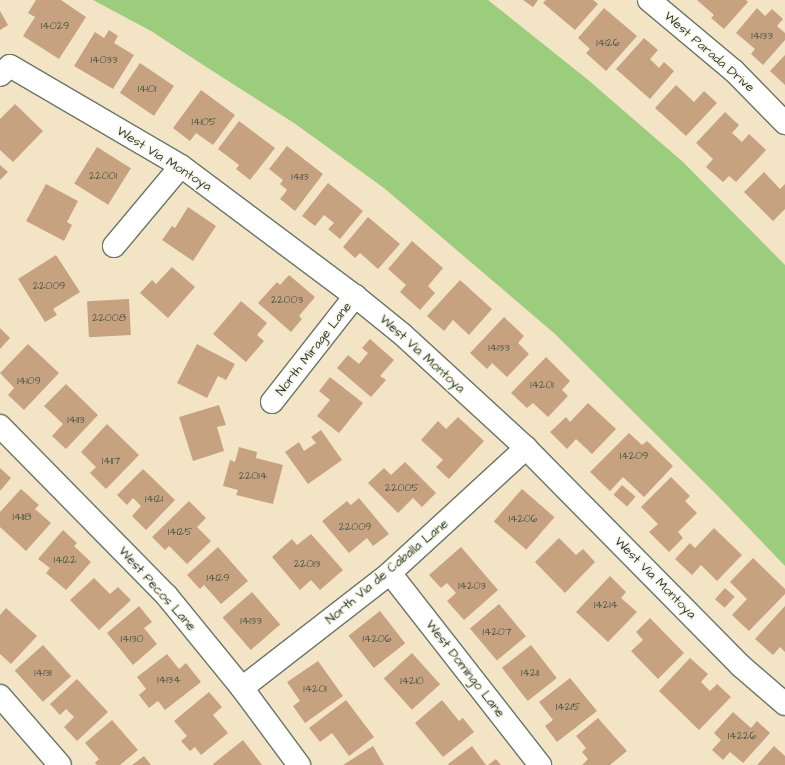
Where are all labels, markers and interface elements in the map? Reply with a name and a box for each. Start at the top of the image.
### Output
street label: West Parada Drive [661,8,757,96]
house number: 14029 [41,19,69,33]
house number: 14133 [751,29,773,43]
house number: 14126 [596,36,620,50]
house number: 14033 [90,53,118,67]
house number: 14101 [138,82,156,96]
house number: 14105 [191,115,217,129]
street label: West Via Montoya [114,123,214,195]
house number: 22001 [89,169,117,183]
house number: 14113 [291,170,309,184]
house number: 22009 [33,279,65,293]
house number: 22003 [271,293,303,307]
street label: North Mirage Lane [273,299,355,399]
house number: 22008 [92,311,126,325]
street label: West Via Montoya [376,312,468,396]
house number: 14133 [488,341,510,355]
house number: 14109 [17,374,41,388]
house number: 14201 [530,378,554,392]
house number: 14113 [67,413,85,427]
house number: 14209 [620,449,648,463]
house number: 14117 [102,454,120,468]
house number: 22014 [239,469,267,483]
house number: 22005 [385,481,419,495]
house number: 14121 [145,492,163,506]
house number: 14118 [13,510,31,524]
house number: 14206 [508,512,538,526]
street label: North Via de Caballa Lane [323,516,451,628]
house number: 22009 [339,520,371,534]
house number: 14125 [168,525,192,539]
street label: West Via Montoya [611,534,699,622]
street label: West Pecos Lane [115,544,199,634]
house number: 14122 [54,553,76,567]
house number: 22013 [294,557,320,571]
house number: 14129 [207,571,229,585]
house number: 14203 [458,579,486,593]
house number: 14214 [594,598,618,612]
house number: 14133 [240,614,262,628]
street label: West Domingo Lane [422,617,508,721]
house number: 14207 [483,625,511,639]
house number: 14130 [121,632,143,646]
house number: 14206 [362,632,392,646]
house number: 14131 [34,666,52,680]
house number: 14211 [521,666,539,680]
house number: 14134 [157,673,181,687]
house number: 14210 [400,674,424,688]
house number: 14201 [303,682,327,696]
house number: 14215 [556,700,580,714]
house number: 14226 [728,729,756,743]

